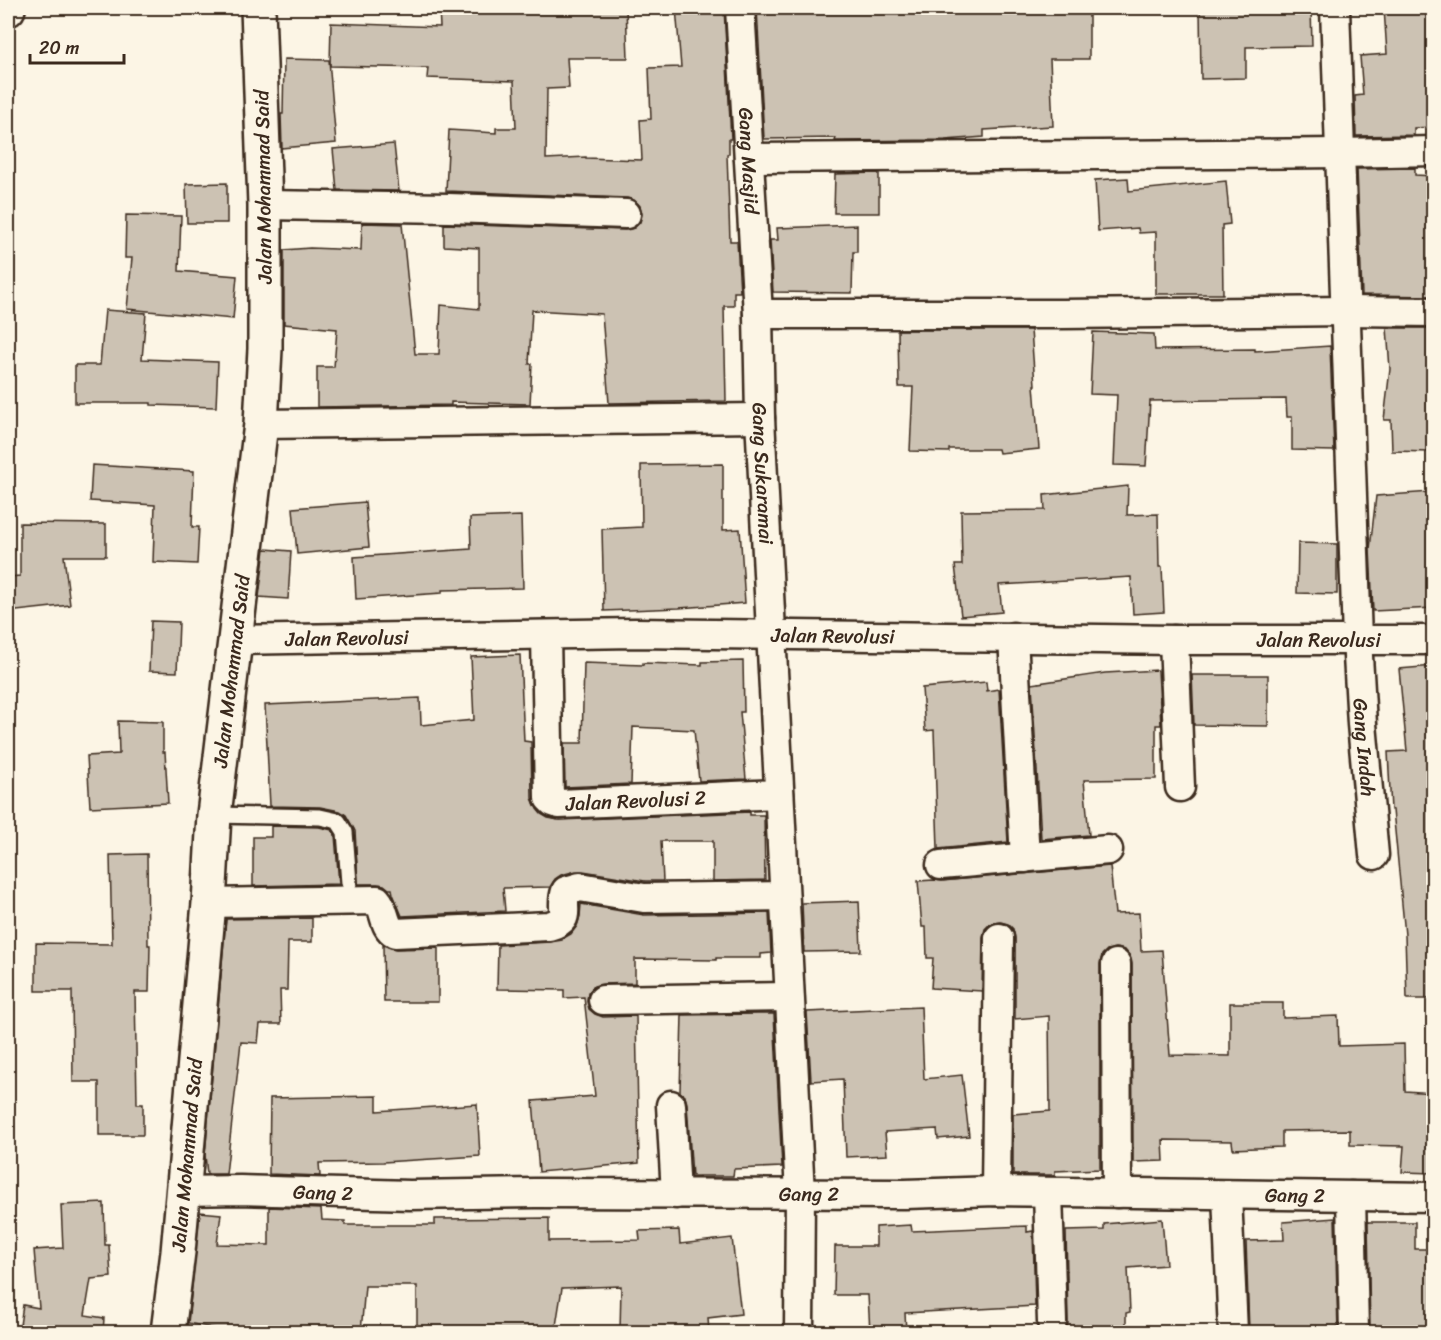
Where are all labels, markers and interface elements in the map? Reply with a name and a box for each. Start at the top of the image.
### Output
scale bar [30,27,124,65]
text: 20 m [39,32,79,64]
street label: Jalan Mohammad Said [244,88,283,285]
street label: Gang Masjid [728,107,769,216]
street label: Gang Sukaramai [742,402,784,546]
street label: Jalan Mohammad Said [203,571,261,771]
street label: Jalan Revolusi [770,618,895,654]
street label: Jalan Revolusi [284,620,410,657]
street label: Jalan Revolusi [1256,623,1381,658]
street label: Gang Indah [1343,697,1386,798]
street label: Jalan Revolusi 2 [564,780,707,822]
street label: Jalan Mohammad Said [161,1055,213,1254]
street label: Gang 2 [292,1175,354,1211]
street label: Gang 2 [779,1177,839,1212]
street label: Gang 2 [1265,1178,1326,1214]

